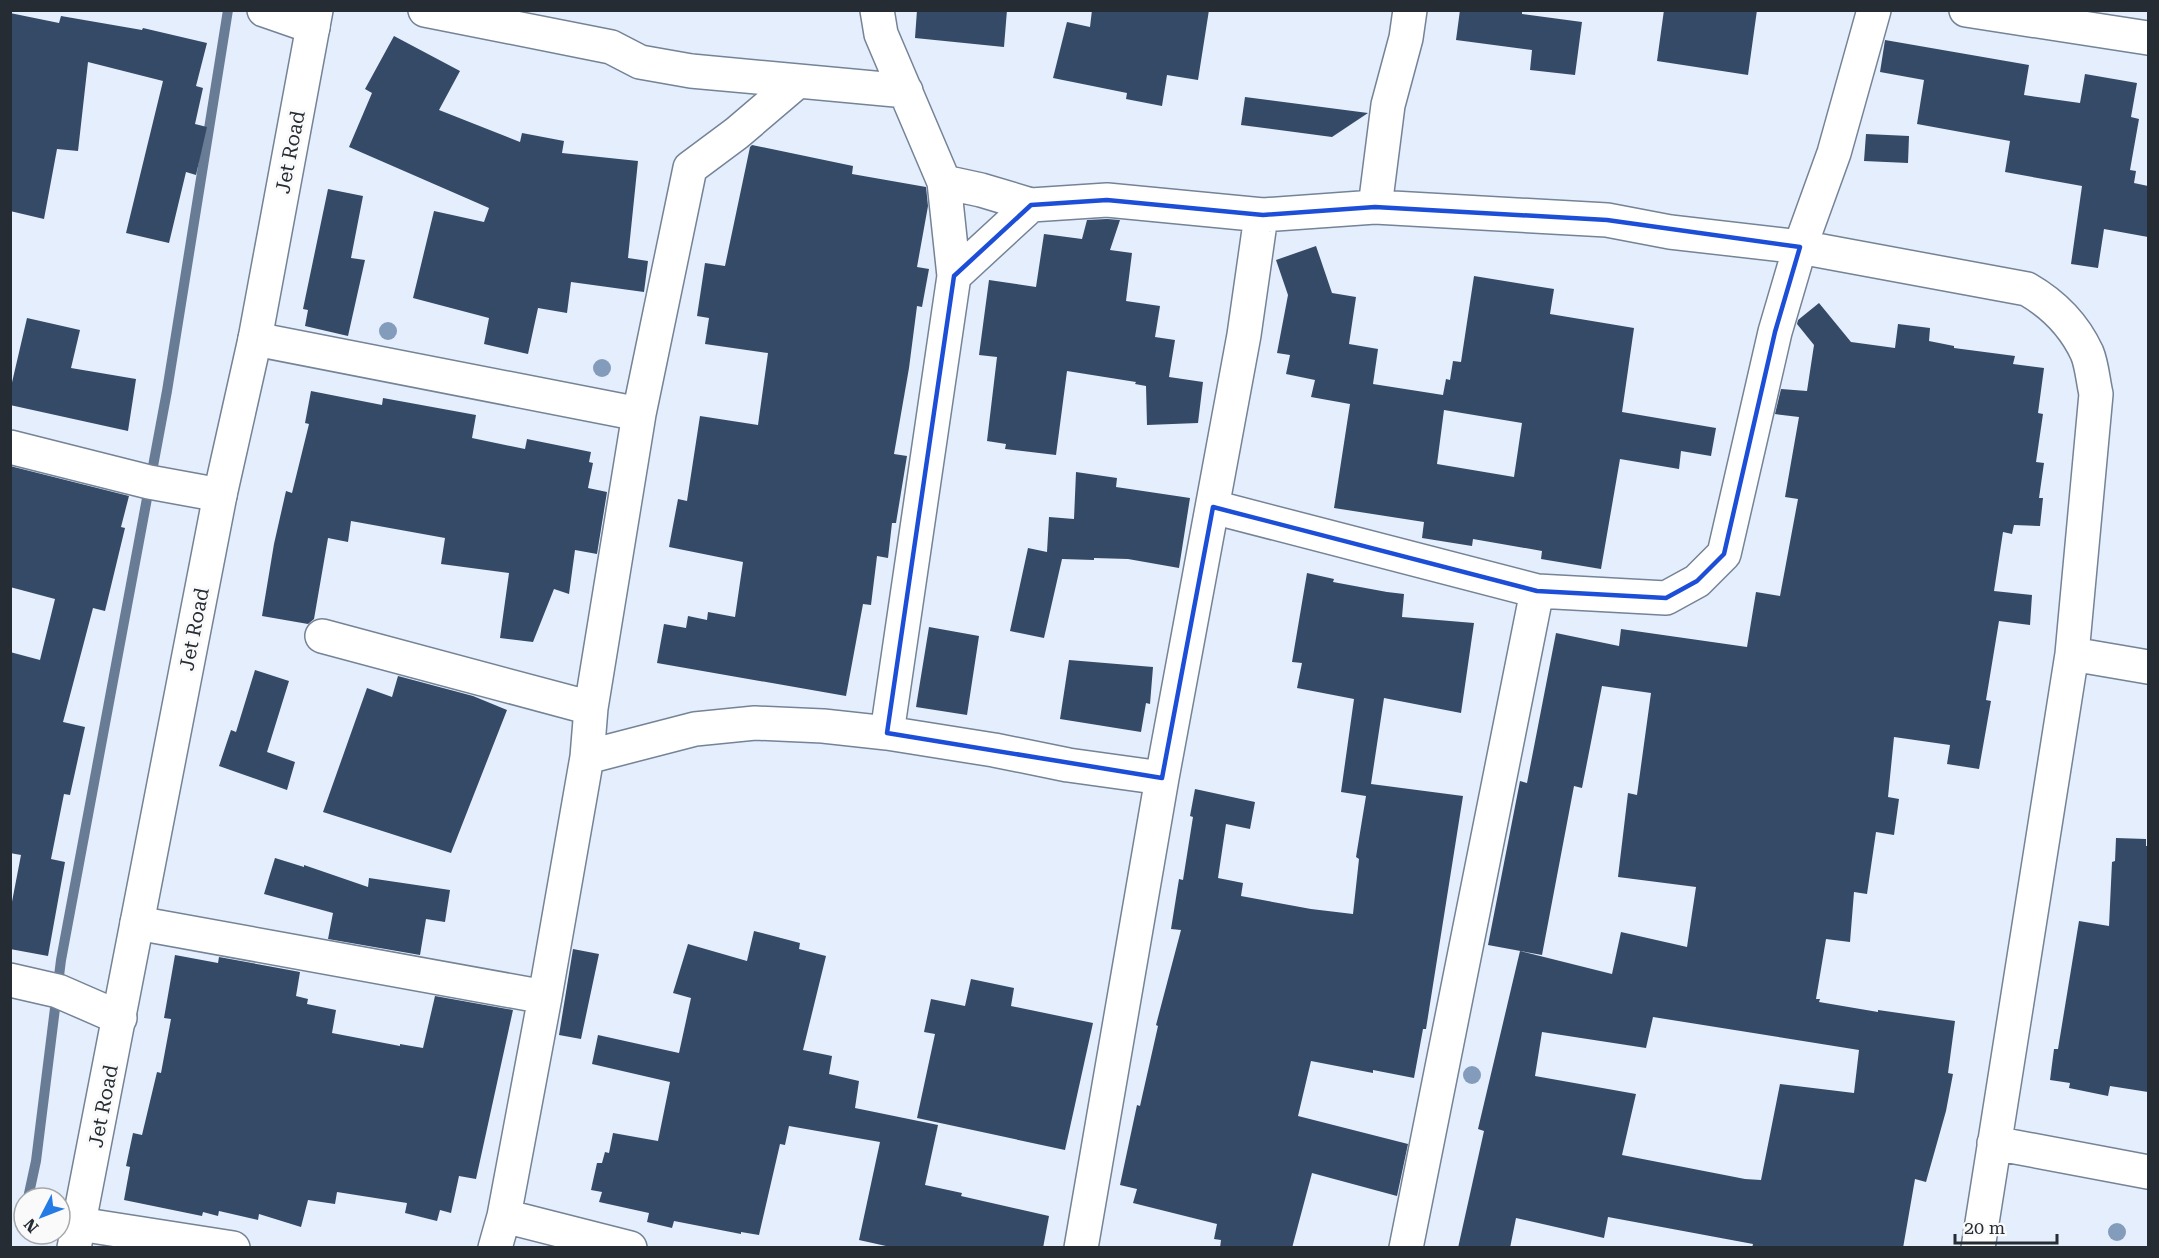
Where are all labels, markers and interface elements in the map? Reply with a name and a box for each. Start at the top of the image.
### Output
street label: Jet Road [270,108,310,195]
street label: Jet Road [174,585,214,672]
street label: Jet Road [83,1062,123,1149]
north arrow [12,1186,72,1246]
scale bar [1955,1207,2057,1245]
text: N [20,1215,42,1237]
text: 20 m [1964,1217,2005,1238]

